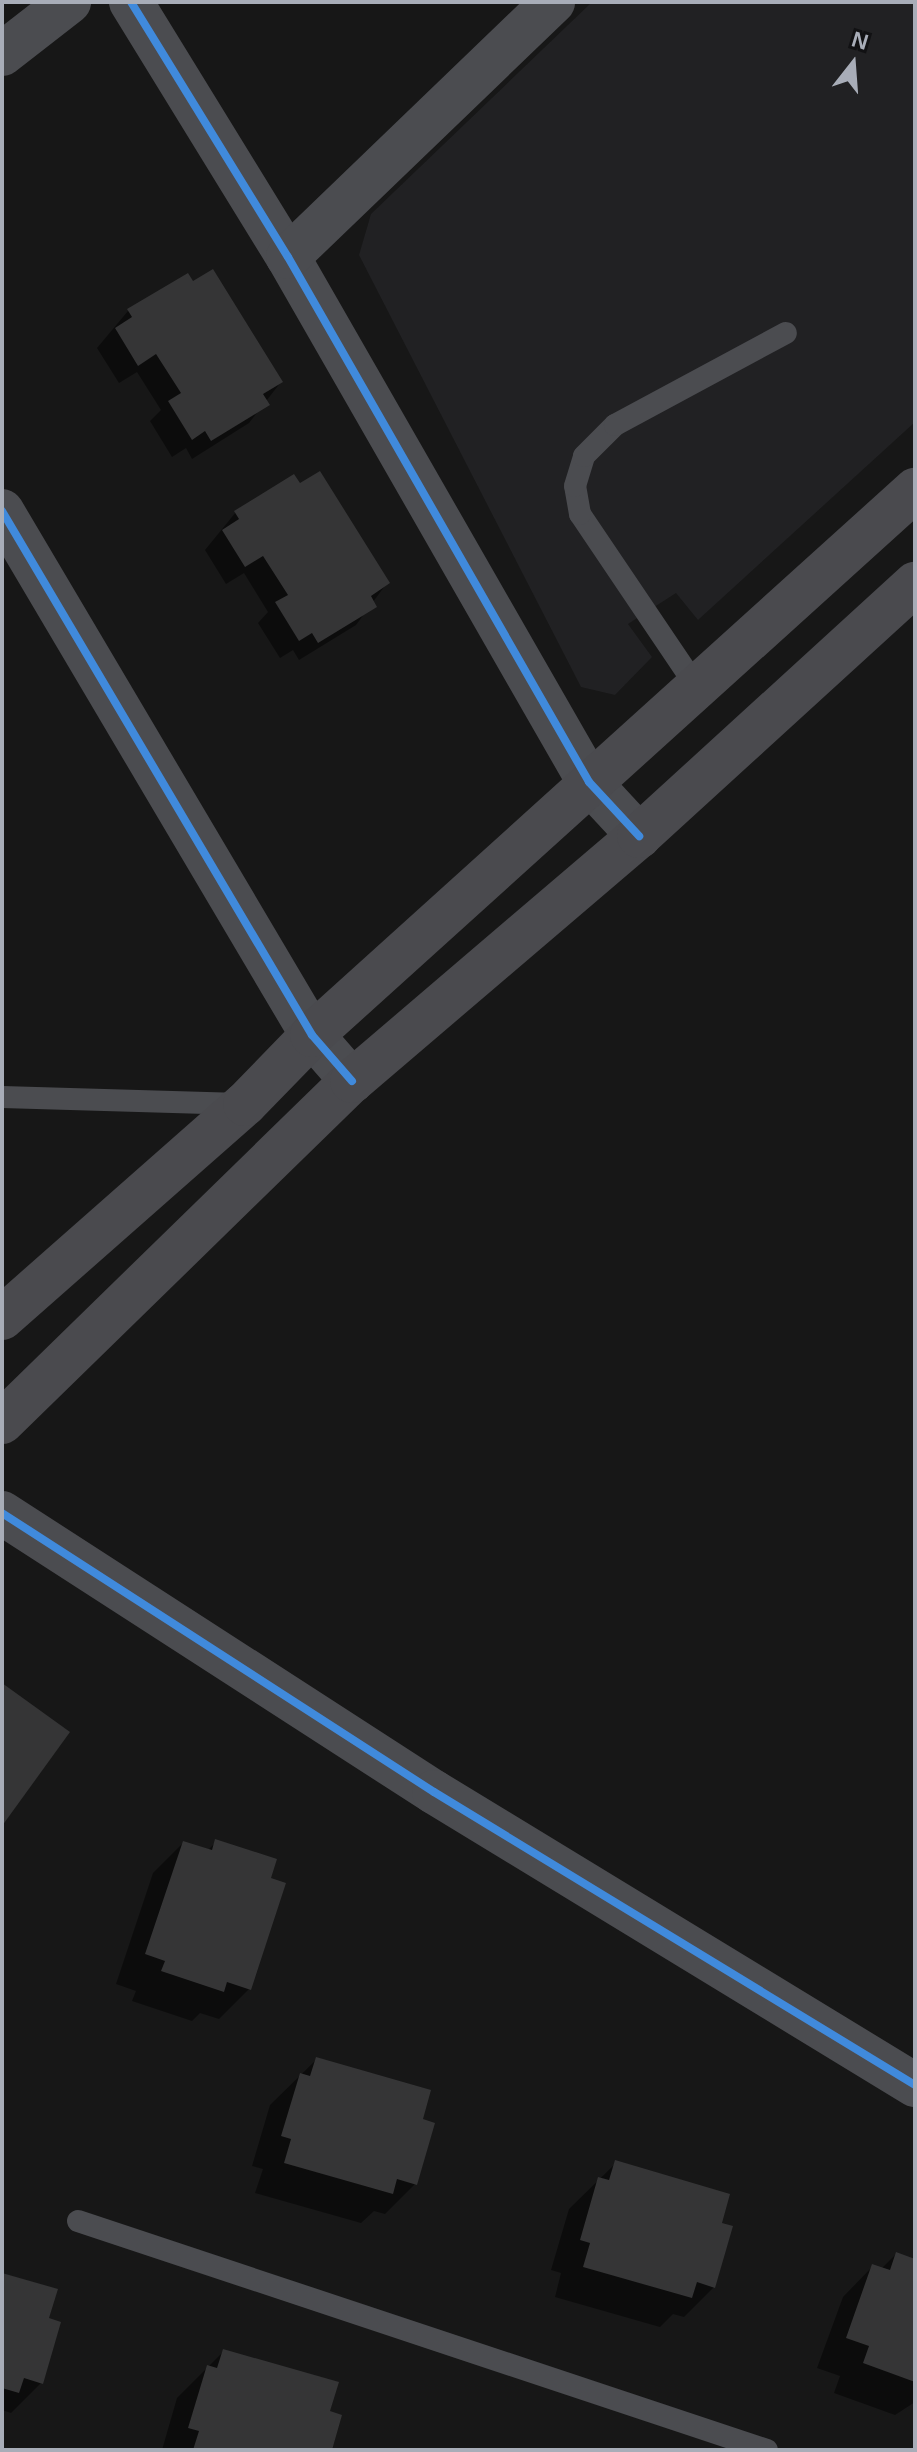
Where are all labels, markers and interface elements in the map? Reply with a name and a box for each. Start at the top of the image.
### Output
north arrow [813,24,893,104]
text: N [849,26,871,55]

